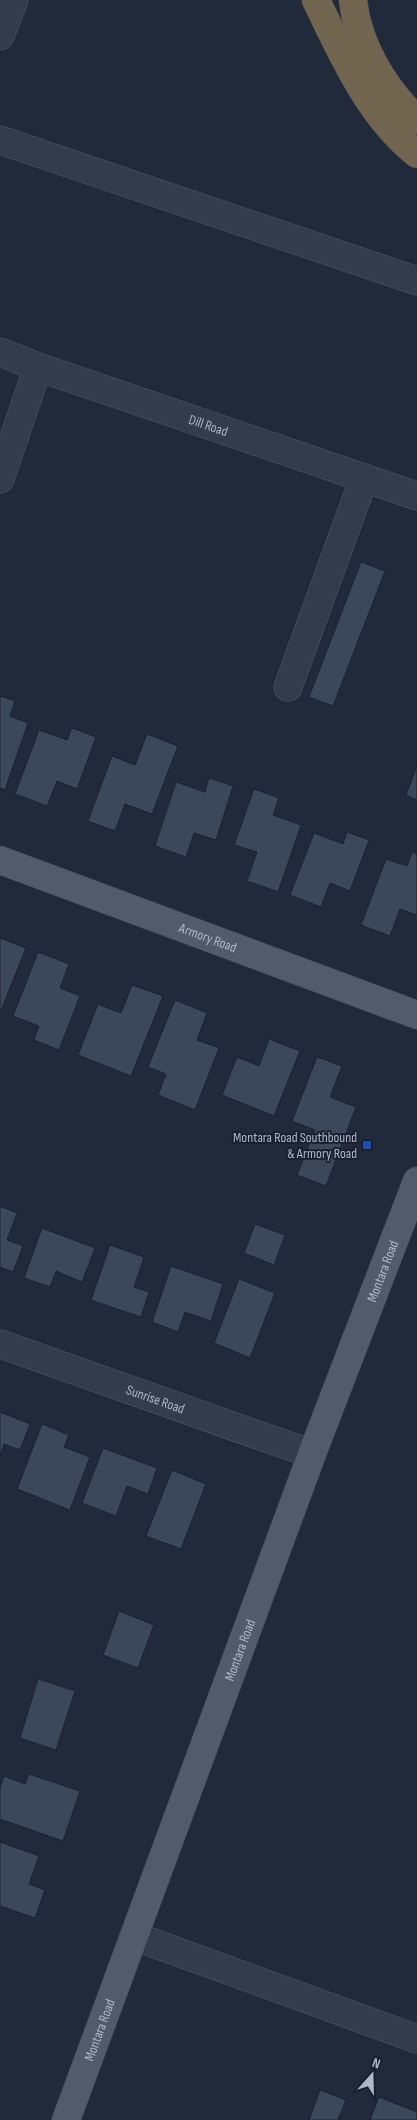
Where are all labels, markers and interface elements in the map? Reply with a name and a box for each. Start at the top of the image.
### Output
street label: Dill Road [187,411,230,440]
street label: Armory Road [176,919,239,956]
place label: Montara Road Southbound & Armory Road [233,1129,357,1162]
marker: Montara Road Southbound & Armory Road [361,1139,373,1151]
street label: Montara Road [363,1238,402,1304]
street label: Sunrise Road [124,1381,187,1418]
street label: Montara Road [221,1617,259,1683]
street label: Montara Road [81,1997,119,2063]
north arrow [347,2050,397,2100]
text: N [370,2054,383,2073]

